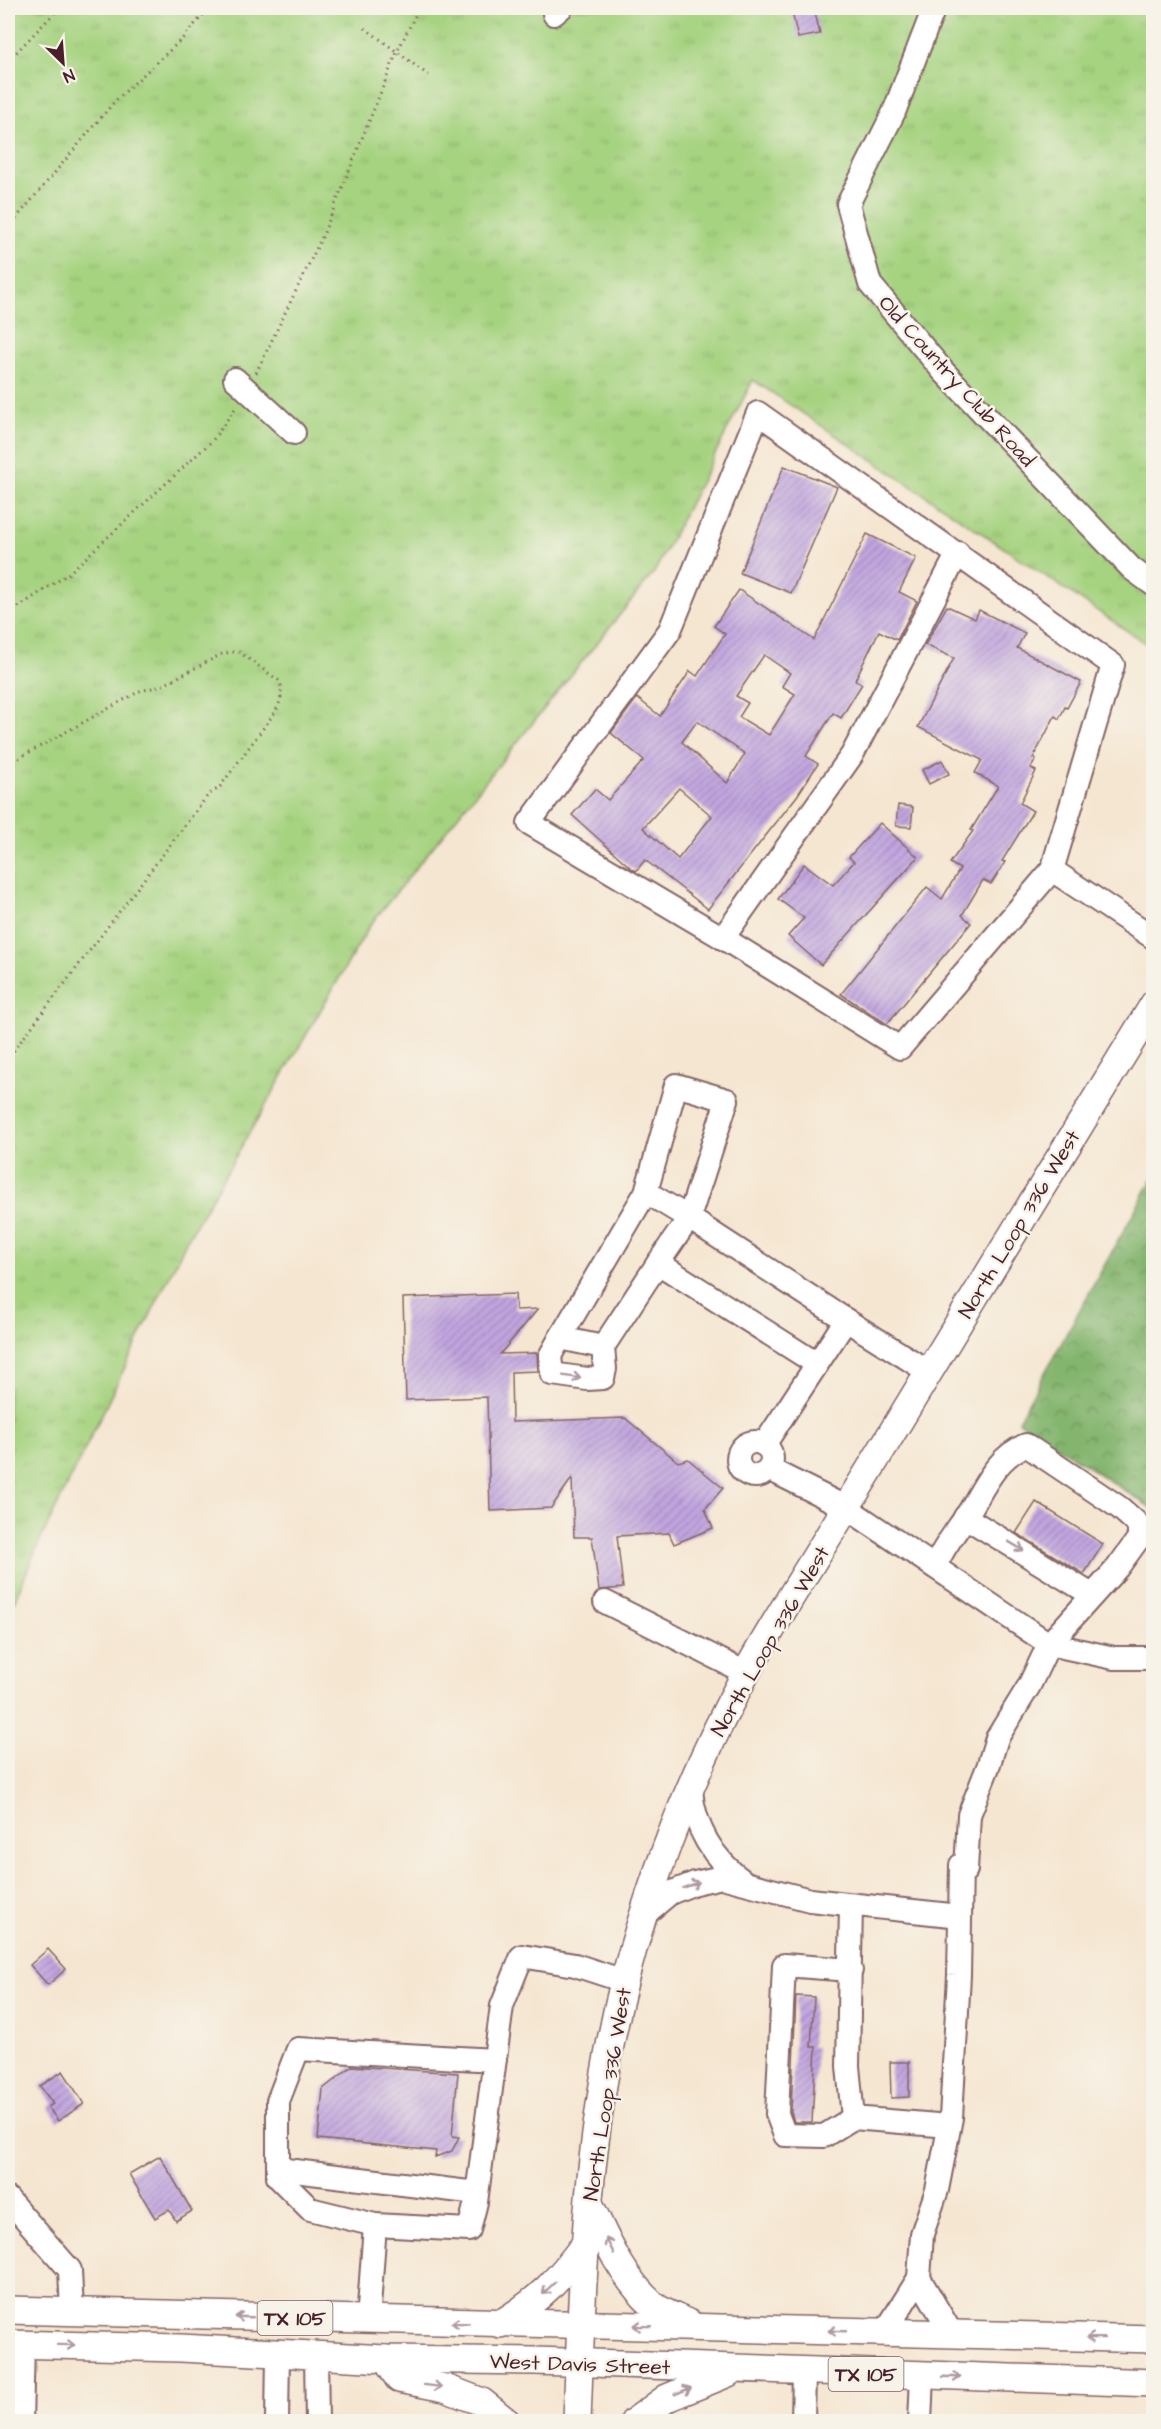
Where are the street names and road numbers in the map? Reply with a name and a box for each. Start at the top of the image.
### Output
street label: Old Country Club Road [870,289,1042,475]
street label: North Loop 336 West [952,1124,1088,1324]
street label: North Loop 336 West [704,1540,838,1742]
street label: North Loop 336 West [576,1985,640,2203]
road number: TX 105 [258,2301,332,2335]
street label: West Davis Street [489,2347,671,2382]
road number: TX 105 [828,2357,904,2391]

